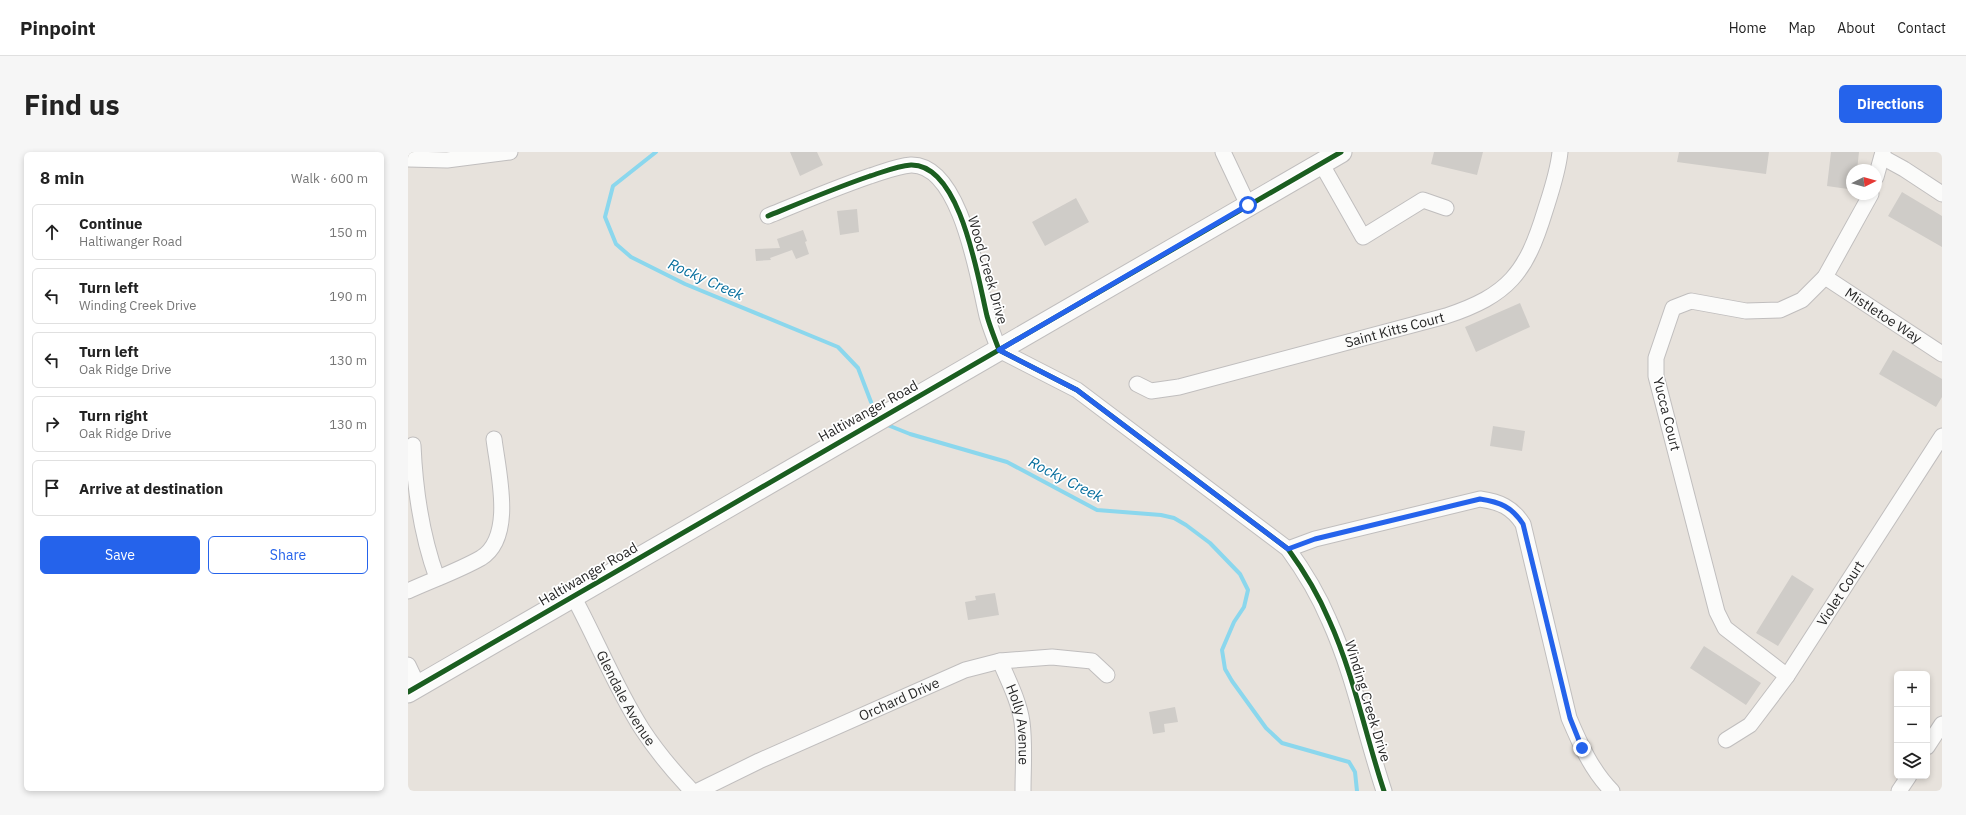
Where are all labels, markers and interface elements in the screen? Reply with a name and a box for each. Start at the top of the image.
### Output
text: Pinpoint [20,16,96,40]
text: Home [1729,19,1766,37]
text: Map [1788,19,1815,37]
text: About [1837,19,1875,37]
text: Contact [1897,19,1946,37]
button: Directions [1839,85,1942,123]
text: Find us [24,86,120,123]
north arrow [1846,164,1882,200]
text: 8 min [40,167,84,189]
text: Walk · 600 m [291,170,368,187]
route start [1239,196,1257,214]
text: Continue [79,214,143,233]
street label: Wood Creek Drive [964,214,1012,326]
icon: ahead [41,221,63,243]
text: 150 m [329,224,367,241]
text: Haltiwanger Road [79,233,182,250]
water label: Rocky Creek [665,254,747,304]
text: Turn left [79,278,139,297]
street label: Mistletoe Way [1842,284,1925,347]
icon: left [41,285,63,307]
text: 190 m [329,288,367,305]
text: Winding Creek Drive [79,297,196,314]
street label: Saint Kitts Court [1343,308,1446,352]
text: Turn left [79,342,139,361]
icon: left [41,349,63,371]
text: 130 m [329,352,367,369]
text: Oak Ridge Drive [79,361,171,378]
street label: Yucca Court [1649,375,1685,453]
street label: Haltiwanger Road [815,376,921,446]
text: Turn right [79,406,148,425]
icon: right [41,413,63,435]
text: 130 m [329,416,367,433]
text: Oak Ridge Drive [79,425,171,442]
water label: Rocky Creek [1026,452,1106,506]
icon: arrive [41,477,63,499]
text: Arrive at destination [79,479,223,498]
button: Save [40,536,200,574]
button: Share [208,536,368,574]
street label: Haltiwanger Road [535,538,641,610]
street label: Violet Court [1813,557,1868,629]
street label: Winding Creek Drive [1341,638,1395,764]
street label: Glendale Avenue [593,647,660,750]
map controls [1894,671,1930,779]
button: + [1894,671,1930,707]
street label: Orchard Drive [856,673,942,725]
street label: Holly Avenue [1002,681,1033,766]
button: − [1894,707,1930,743]
route end [1573,739,1591,757]
button: layers [1894,743,1930,779]

